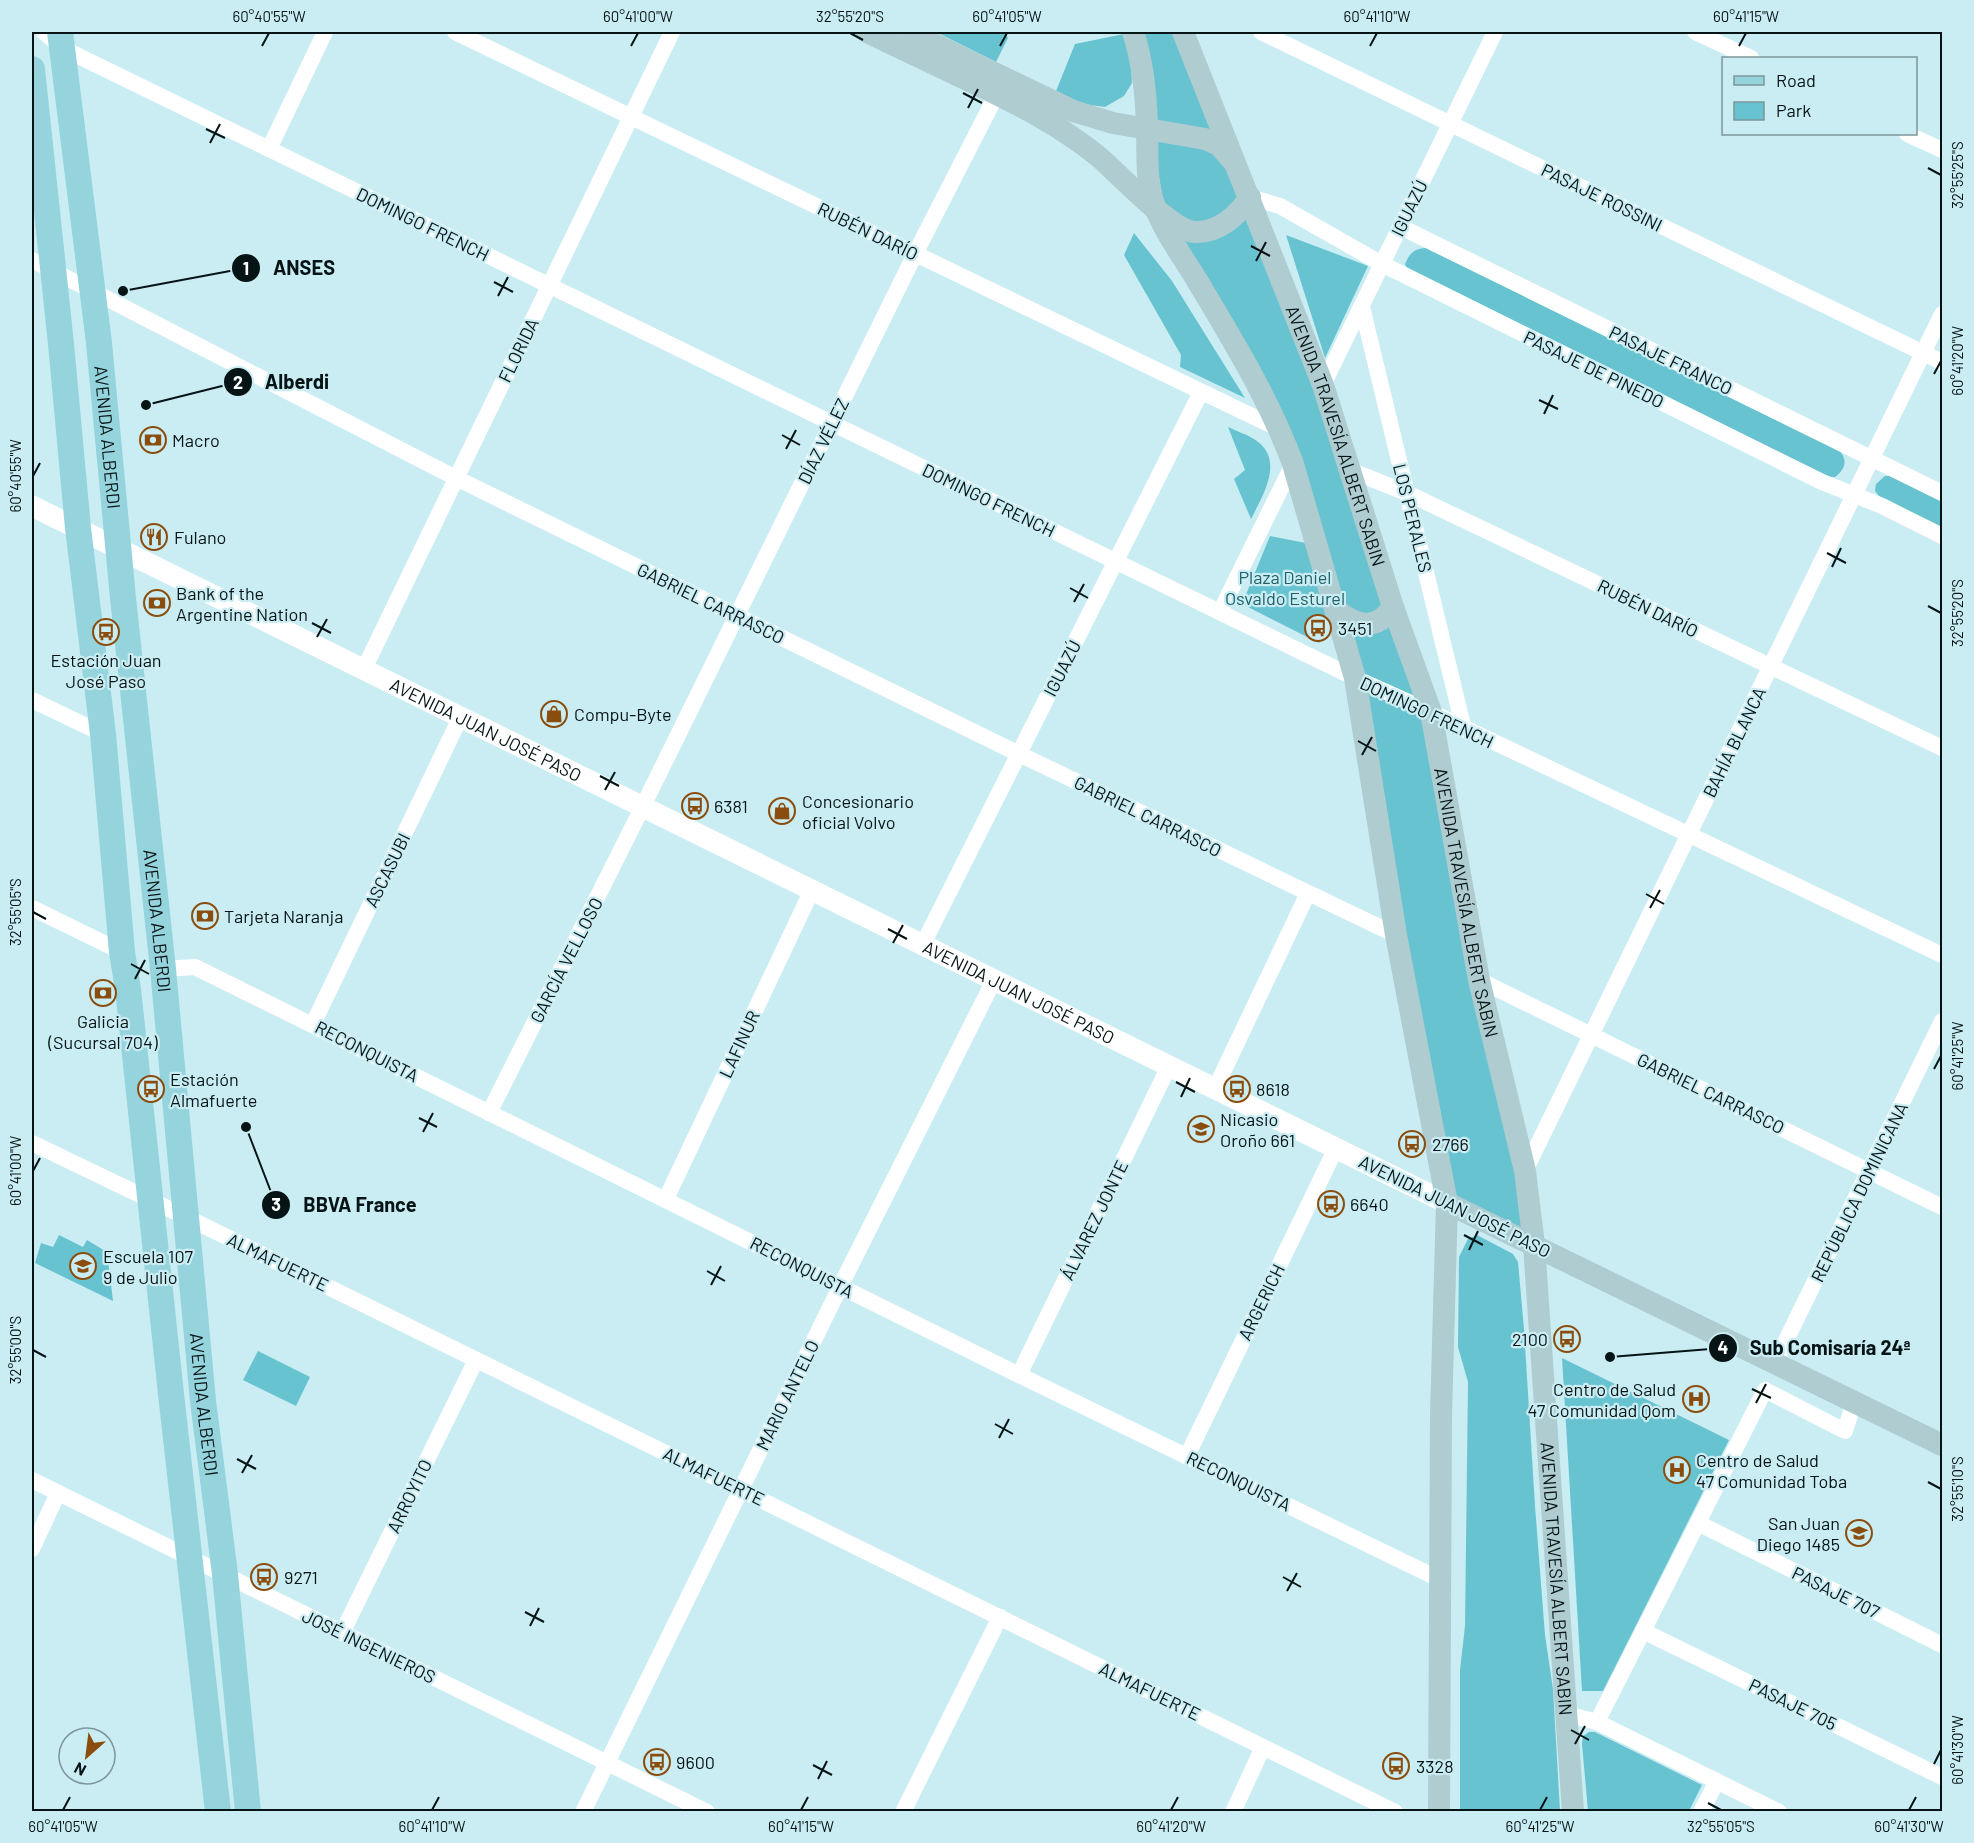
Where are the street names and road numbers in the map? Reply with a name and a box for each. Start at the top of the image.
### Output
street label: PASAJE ROSSINI [1538,158,1666,236]
street label: IGUAZÚ [1386,176,1432,240]
street label: DOMINGO FRENCH [353,182,493,266]
street label: RUBÉN DARÍO [814,197,922,265]
street label: AVENIDA TRAVESÍA ALBERT SABIN [1281,302,1390,569]
street label: FLORIDA [493,314,543,386]
street label: PASAJE FRANCO [1606,321,1736,399]
street label: PASAJE DE PINEDO [1520,326,1668,412]
street label: AVENIDA ALBERDI [90,365,126,510]
street label: DÍAZ VÉLEZ [793,394,853,488]
street label: DOMINGO FRENCH [919,458,1059,542]
street label: LOS PERALES [1389,461,1437,575]
street label: GABRIEL CARRASCO [634,558,788,648]
street label: RUBÉN DARÍO [1594,574,1702,642]
street label: IGUAZÚ [1039,636,1085,700]
street label: DOMINGO FRENCH [1357,671,1497,753]
street label: AVENIDA JUAN JOSÉ PASO [387,673,585,786]
street label: BAHÍA BLANCA [1698,683,1770,801]
street label: AVENIDA TRAVESÍA ALBERT SABIN [1430,766,1503,1040]
street label: GABRIEL CARRASCO [1071,771,1225,861]
street label: ASCASUBI [360,829,414,911]
street label: AVENIDA ALBERDI [139,848,176,993]
street label: GARCÍA VELLOSO [525,894,607,1026]
street label: AVENIDA JUAN JOSÉ PASO [919,936,1118,1048]
street label: LAFINUR [714,1007,764,1081]
street label: RECONQUISTA [312,1016,422,1087]
street label: GABRIEL CARRASCO [1634,1048,1788,1138]
street label: REPÚBLICA DOMINICANA [1806,1098,1912,1286]
street label: AVENIDA JUAN JOSÉ PASO [1356,1150,1554,1262]
street label: ÁLVAREZ JONTE [1056,1157,1132,1283]
street label: ALMAFUERTE [224,1228,332,1296]
street label: RECONQUISTA [747,1232,857,1303]
street label: ARGERICH [1233,1260,1289,1344]
street label: AVENIDA ALBERDI [186,1332,223,1477]
street label: MARIO ANTELO [751,1336,823,1454]
street label: AVENIDA TRAVESÍA ALBERT SABIN [1537,1441,1577,1716]
street label: ALMAFUERTE [660,1442,768,1510]
street label: RECONQUISTA [1183,1446,1295,1516]
street label: ARROYITO [382,1455,436,1537]
street label: PASAJE 707 [1789,1561,1884,1623]
street label: JOSÉ INGENIEROS [299,1604,439,1688]
street label: ALMAFUERTE [1096,1657,1204,1725]
street label: PASAJE 705 [1745,1673,1841,1735]

